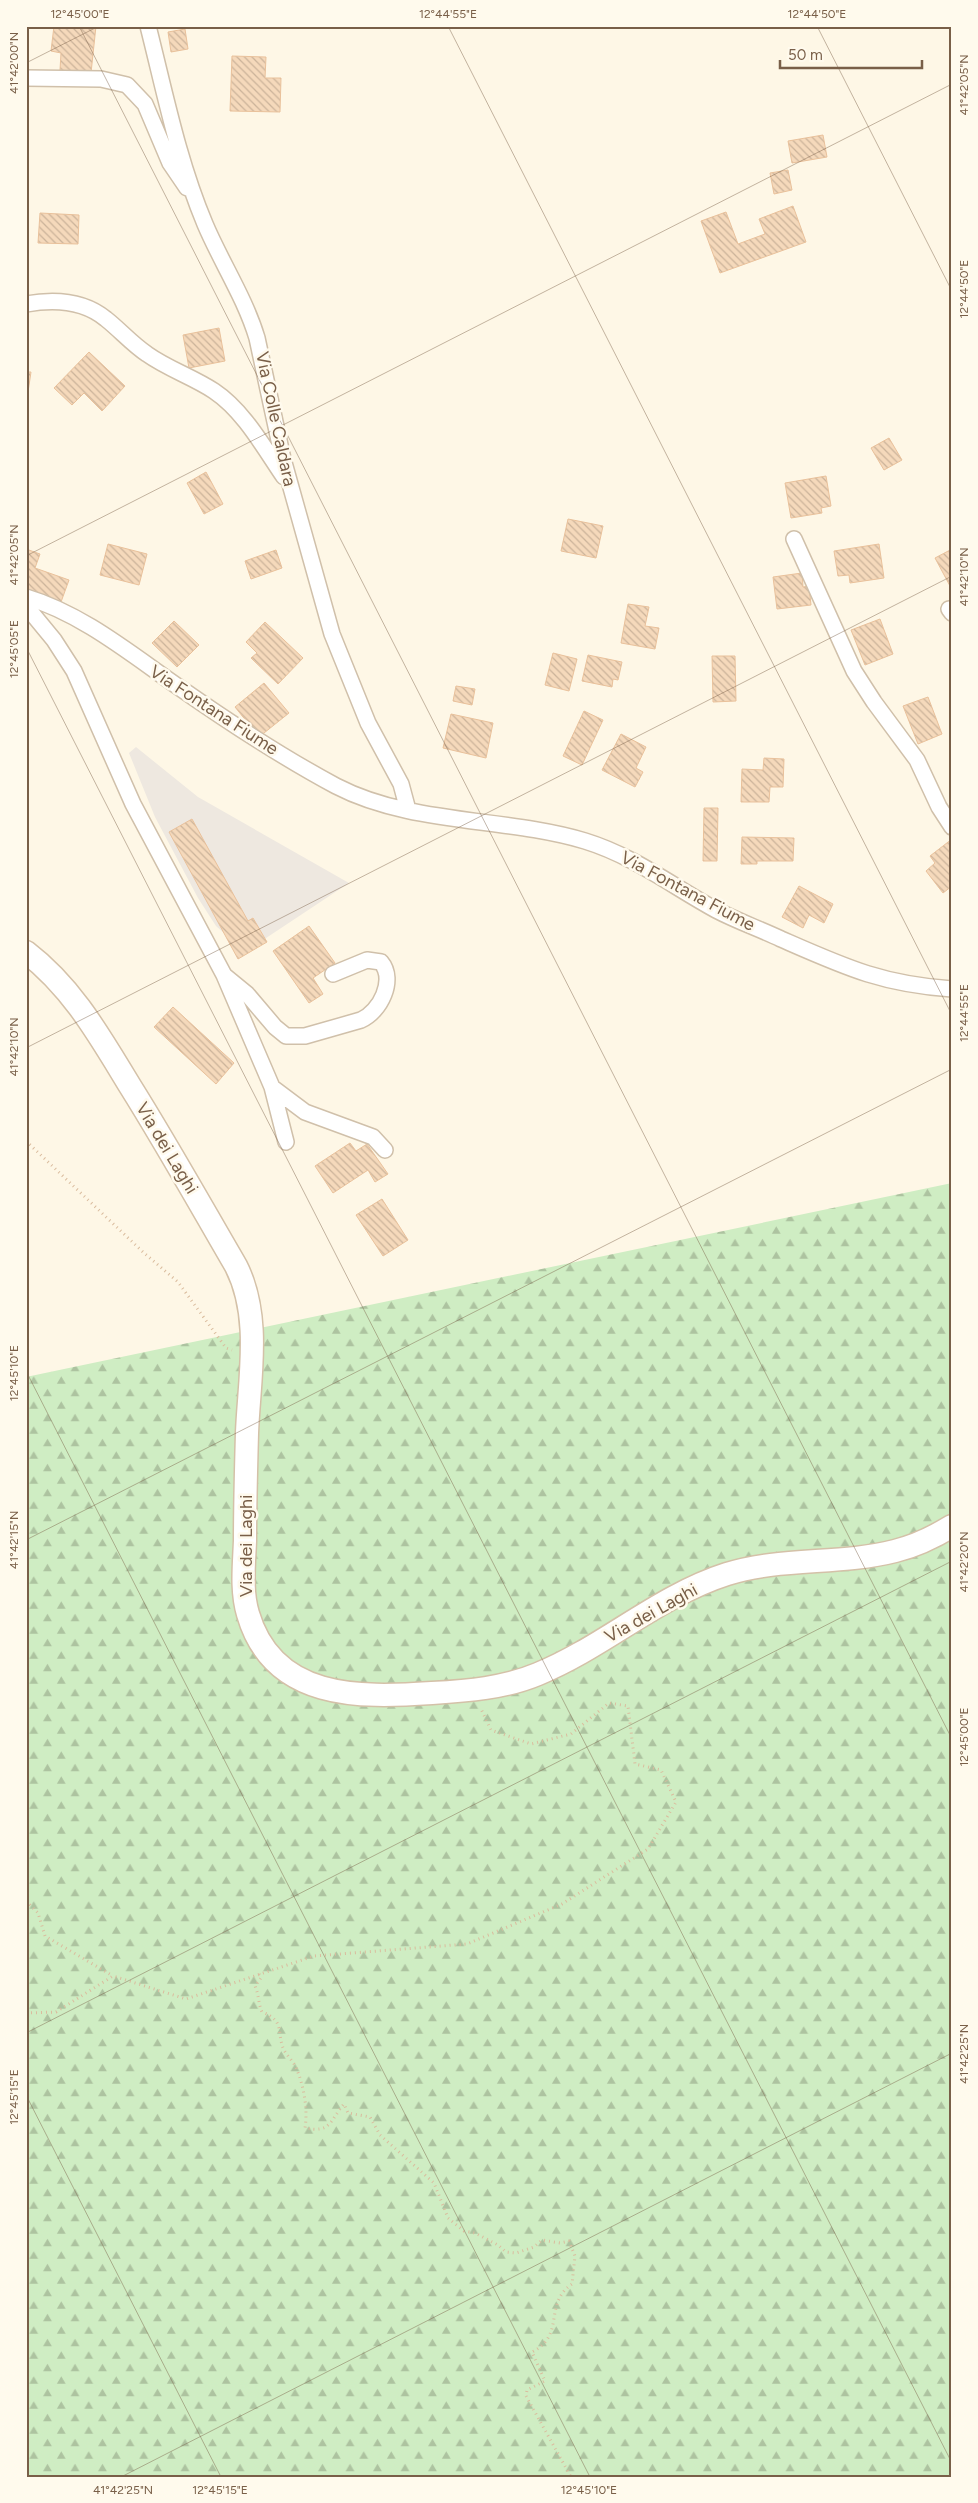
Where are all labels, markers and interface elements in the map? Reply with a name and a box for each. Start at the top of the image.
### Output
text: 12°45'00"E [50,7,110,21]
text: 12°44'55"E [419,7,477,21]
text: 12°44'50"E [788,7,846,21]
text: 41°42'00"N [7,32,21,94]
scale bar [780,38,923,70]
text: 50 m [788,46,823,64]
text: 41°42'05"N [957,54,971,116]
text: 12°44'50"E [957,260,971,318]
street label: Via Colle Caldara [251,350,301,488]
text: 41°42'05"N [7,524,21,586]
text: 41°42'10"N [957,547,971,607]
text: 12°45'05"E [7,620,21,678]
street label: Via Fontana Fiume [145,660,283,760]
street label: Via Fontana Fiume [617,846,759,936]
text: 12°44'55"E [957,984,971,1042]
text: 41°42'10"N [7,1017,21,1077]
street label: Via dei Laghi [131,1098,203,1198]
text: 12°45'10"E [7,1345,21,1401]
street label: Via dei Laghi [235,1495,257,1597]
text: 41°42'15"N [7,1511,21,1569]
text: 41°42'20"N [957,1532,971,1592]
street label: Via dei Laghi [601,1579,701,1647]
text: 12°45'00"E [957,1707,971,1767]
text: 41°42'25"N [957,2024,971,2084]
text: 12°45'15"E [7,2069,21,2125]
text: 41°42'25"N [93,2483,153,2497]
text: 12°45'15"E [192,2483,248,2497]
text: 12°45'10"E [561,2483,617,2497]

